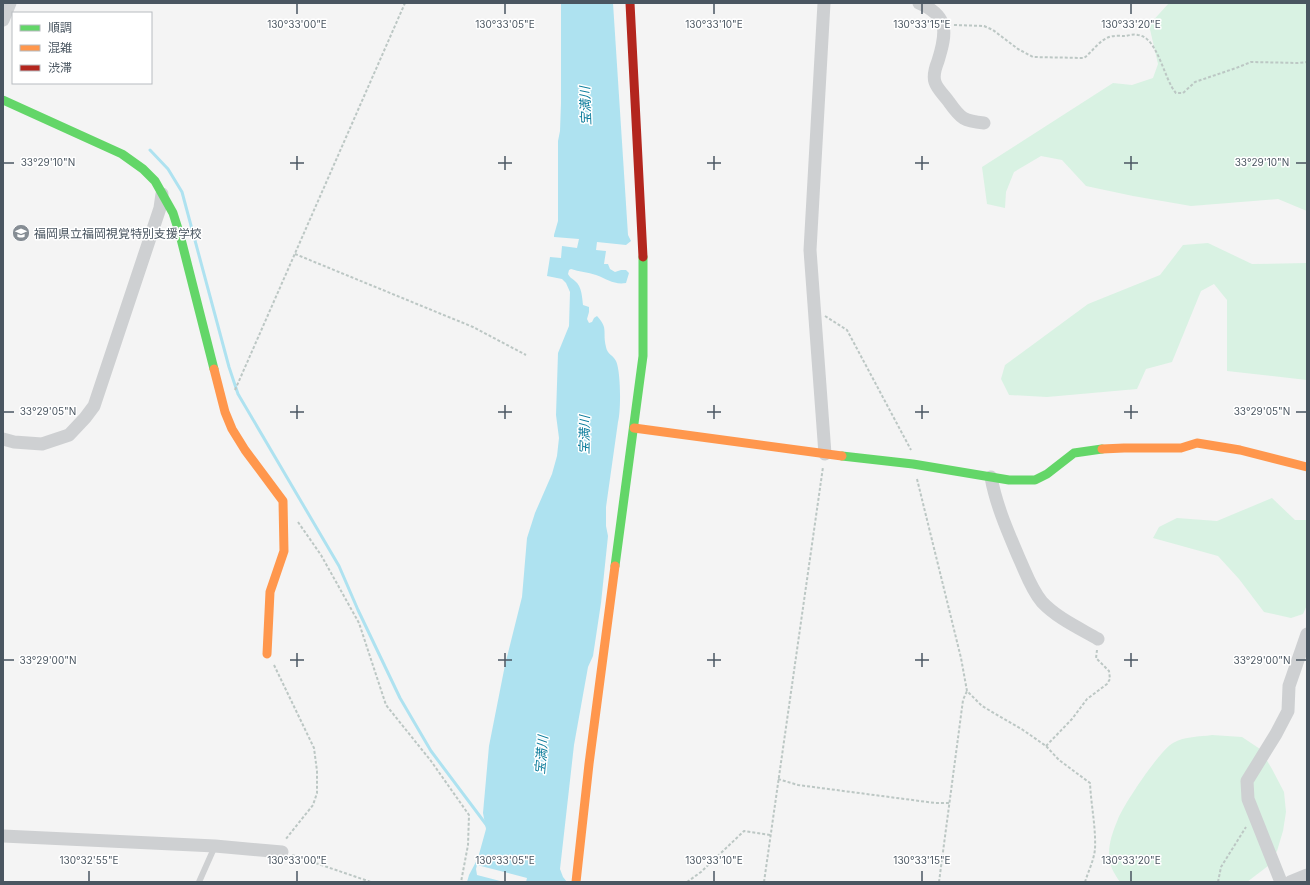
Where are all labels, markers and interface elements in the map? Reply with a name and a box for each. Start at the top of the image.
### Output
legend [12,12,152,84]
text: 130°33'00"E [267,18,327,30]
text: 130°33'05"E [475,18,535,30]
text: 130°33'10"E [685,18,743,30]
text: 130°33'15"E [893,18,951,30]
text: 130°33'20"E [1101,18,1161,30]
text: 順調 [48,20,72,35]
text: 混雑 [48,40,72,55]
text: 渋滞 [48,60,72,75]
water label: 宝満川 [576,84,594,126]
text: 33°29'10"N [21,156,75,168]
text: 33°29'10"N [1235,156,1289,168]
school or university icon: 福岡県立福岡視覚特別支援学校 [11,223,31,243]
place label: 福岡県立福岡視覚特別支援学校 [34,226,202,241]
text: 33°29'05"N [20,405,76,417]
text: 33°29'05"N [1234,405,1290,417]
water label: 宝満川 [576,413,592,455]
text: 33°29'00"N [20,654,76,666]
text: 33°29'00"N [1234,654,1290,666]
water label: 宝満川 [531,733,551,775]
text: 130°32'55"E [59,854,119,866]
text: 130°33'00"E [267,854,327,866]
text: 130°33'05"E [475,854,535,866]
text: 130°33'10"E [685,854,743,866]
text: 130°33'15"E [893,854,951,866]
text: 130°33'20"E [1101,854,1161,866]

